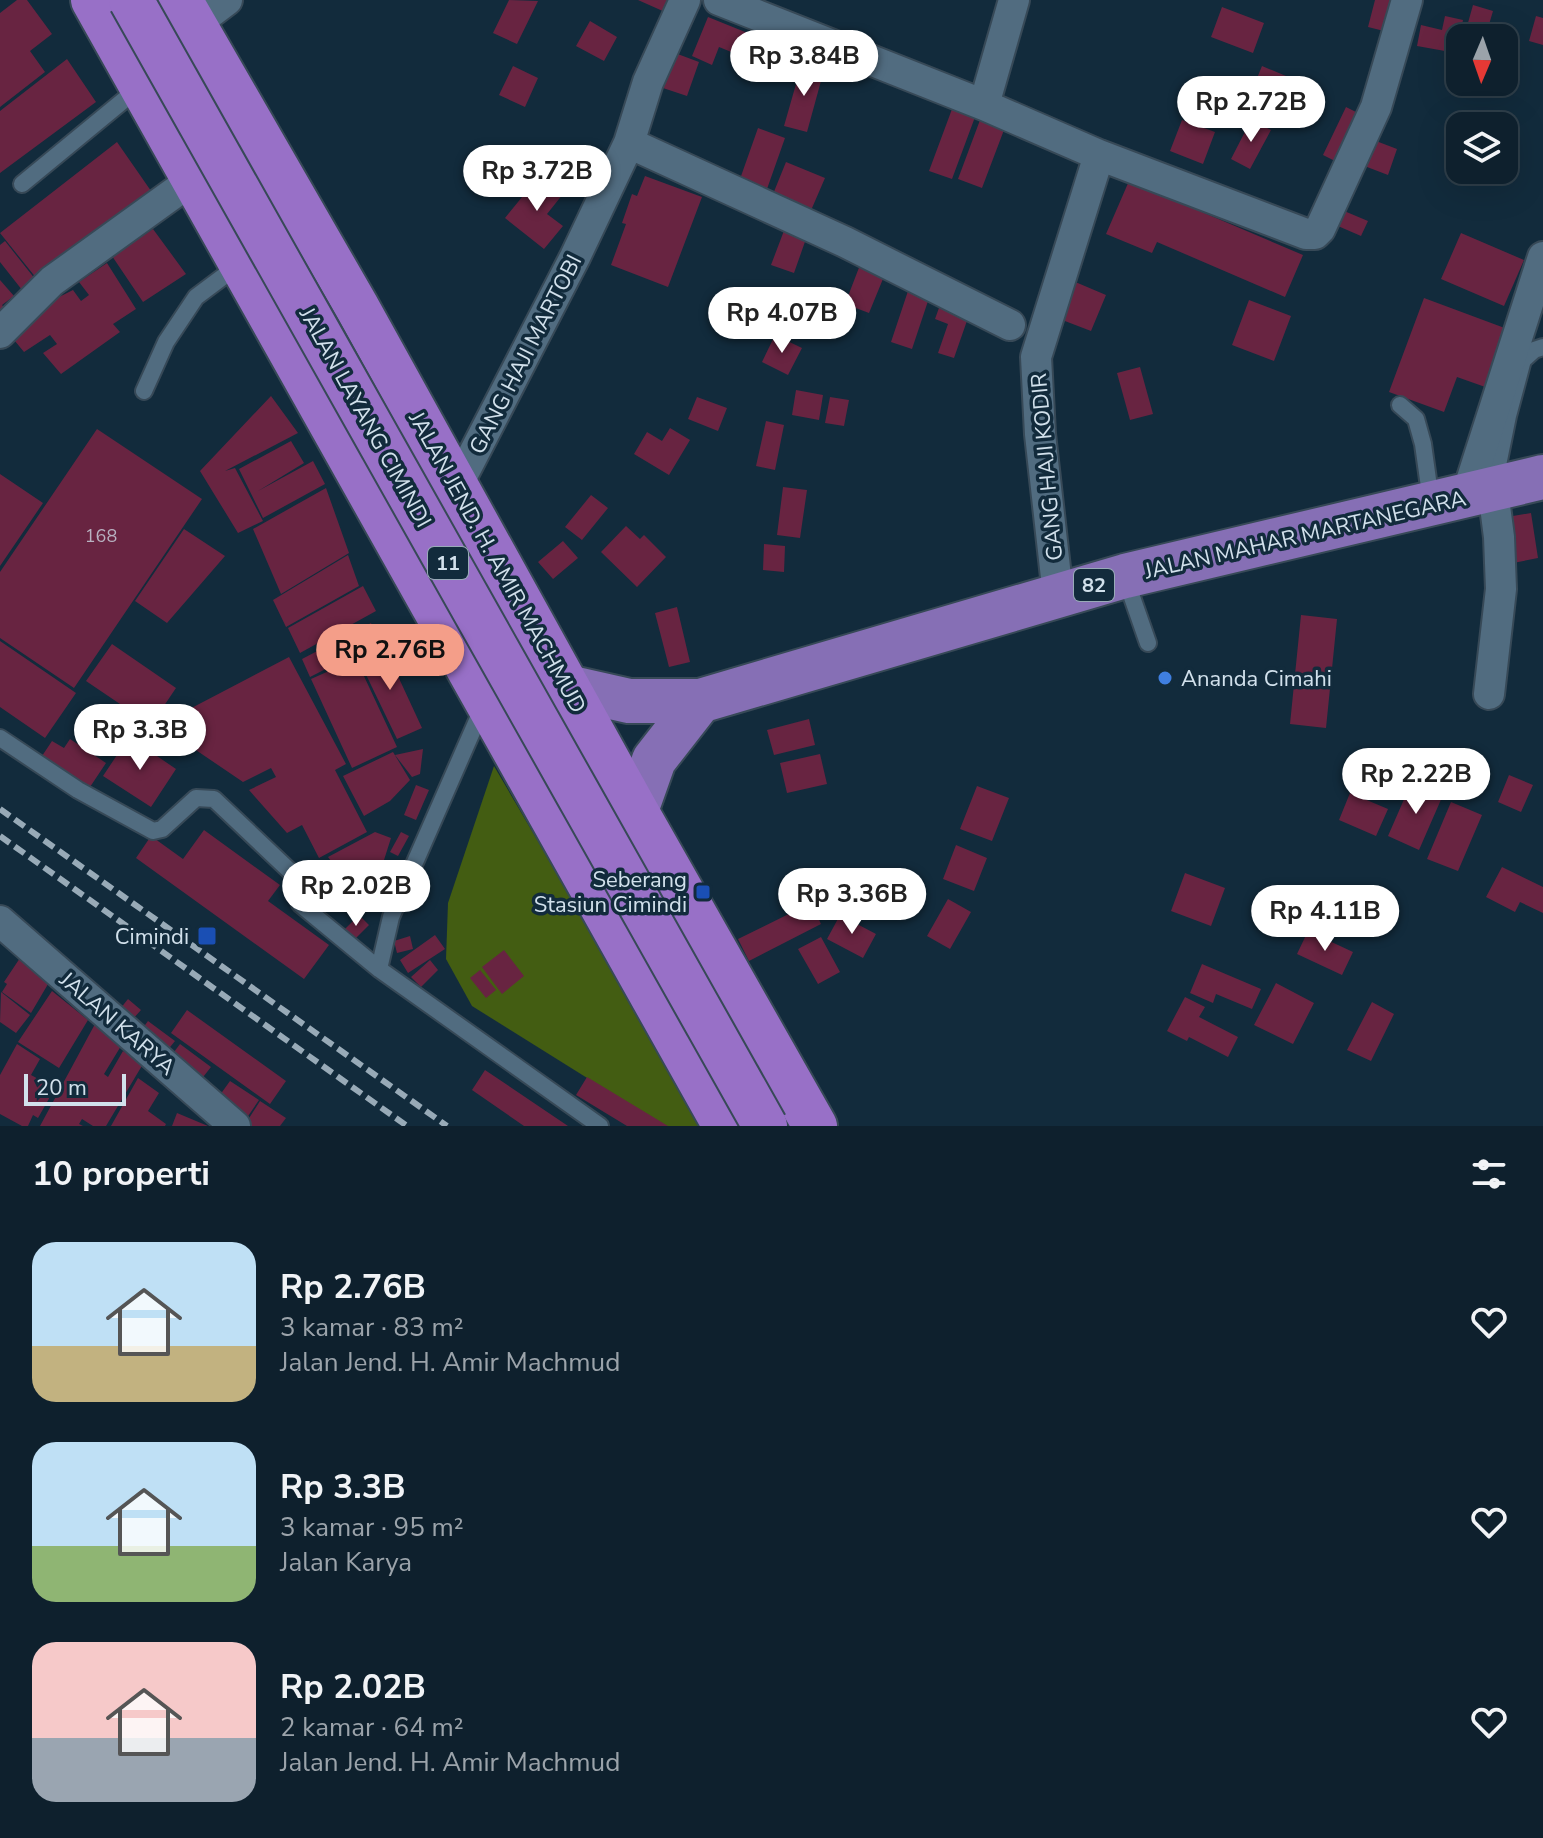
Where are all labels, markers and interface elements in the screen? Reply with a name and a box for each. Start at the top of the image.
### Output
north arrow [1446,24,1518,96]
map controls [1446,24,1518,184]
pin: Rp 3.84B [721,30,887,98]
text: Rp 3.84B [748,38,860,73]
pin: Rp 2.72B [1168,76,1334,144]
text: Rp 2.72B [1195,84,1307,119]
button: layers [1446,112,1518,184]
pin: Rp 3.72B [454,145,620,213]
text: Rp 3.72B [481,153,593,188]
street label: GANG HAJI MARTOBI [463,249,589,459]
pin: Rp 4.07B [699,287,865,355]
text: Rp 4.07B [726,295,838,330]
street label: JALAN LAYANG CIMINDI [292,301,438,533]
street label: GANG HAJI KODIR [1024,372,1070,562]
street label: JALAN JEND. H. AMIR MACHMUD [401,405,593,719]
street label: JALAN MAHAR MARTANEGARA [1141,483,1469,587]
house number: 168 [85,524,117,548]
road number: 11 [428,547,468,579]
road number: 82 [1074,569,1114,601]
pin: Rp 2.76B [307,624,473,692]
text: Rp 2.76B [334,632,446,667]
place label: Ananda Cimahi [1181,664,1332,694]
marker: Ananda Cimahi [1156,669,1174,687]
pin: Rp 3.3B [66,704,214,772]
text: Rp 3.3B [92,712,188,747]
pin: Rp 2.22B [1333,748,1499,816]
text: Rp 2.22B [1360,756,1472,791]
pin: Rp 2.02B [273,860,439,928]
place label: Seberang Stasiun Cimindi [534,865,687,920]
text: Rp 2.02B [300,868,412,903]
pin: Rp 3.36B [769,868,935,936]
text: Rp 3.36B [796,876,908,911]
marker: Seberang Stasiun Cimindi [694,883,712,901]
pin: Rp 4.11B [1242,885,1408,953]
text: Rp 4.11B [1269,893,1381,928]
place label: Cimindi [115,922,189,952]
marker: Cimindi [196,925,218,947]
street label: JALAN KARYA [52,965,182,1082]
scale bar [24,1070,126,1106]
text: 20 m [36,1073,87,1103]
text: 10 properti [32,1151,210,1197]
icon: filters [1467,1152,1511,1196]
text: Rp 2.76B [280,1264,426,1310]
icon: home [96,1274,192,1370]
icon: heart [1467,1300,1511,1344]
text: 3 kamar · 83 m² [280,1310,464,1345]
text: Jalan Jend. H. Amir Machmud [280,1345,620,1380]
text: Rp 3.3B [280,1464,406,1510]
icon: home [96,1474,192,1570]
icon: heart [1467,1500,1511,1544]
text: 3 kamar · 95 m² [280,1510,464,1545]
text: Jalan Karya [280,1545,412,1580]
text: Rp 2.02B [280,1664,426,1710]
icon: home [96,1674,192,1770]
icon: heart [1467,1700,1511,1744]
text: 2 kamar · 64 m² [280,1710,464,1745]
text: Jalan Jend. H. Amir Machmud [280,1745,620,1780]

